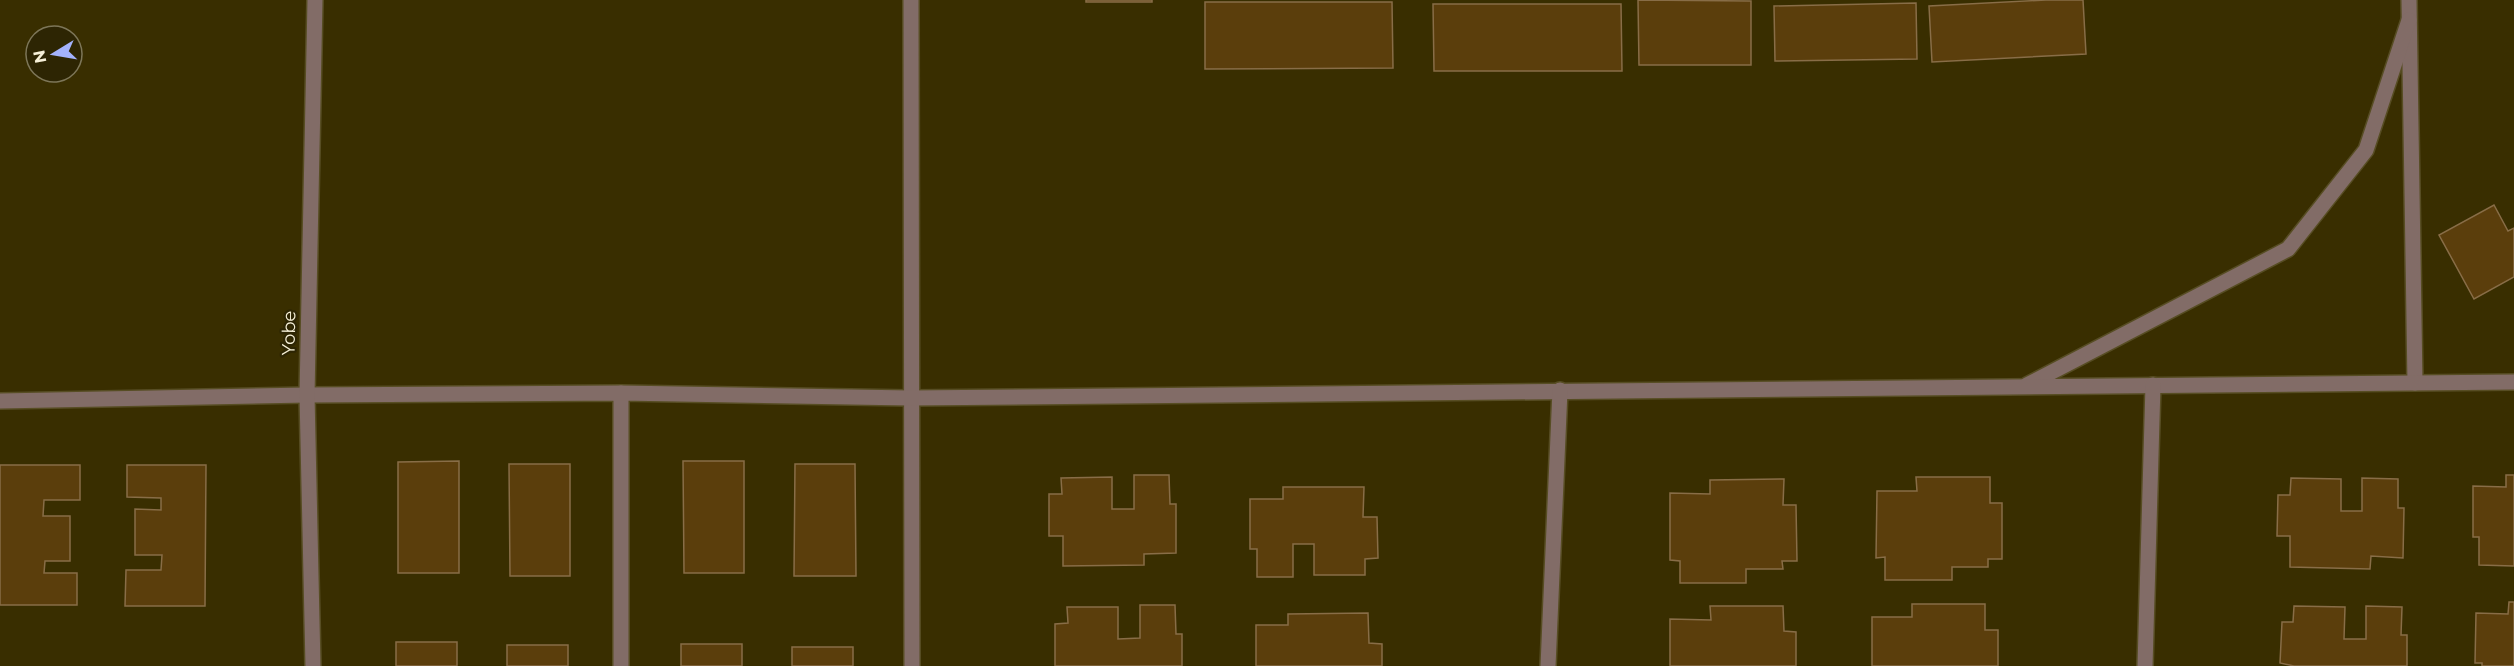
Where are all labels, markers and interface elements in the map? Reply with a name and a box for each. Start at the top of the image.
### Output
north arrow [24,24,84,84]
text: N [29,49,50,65]
street label: Yobe [278,310,300,356]

